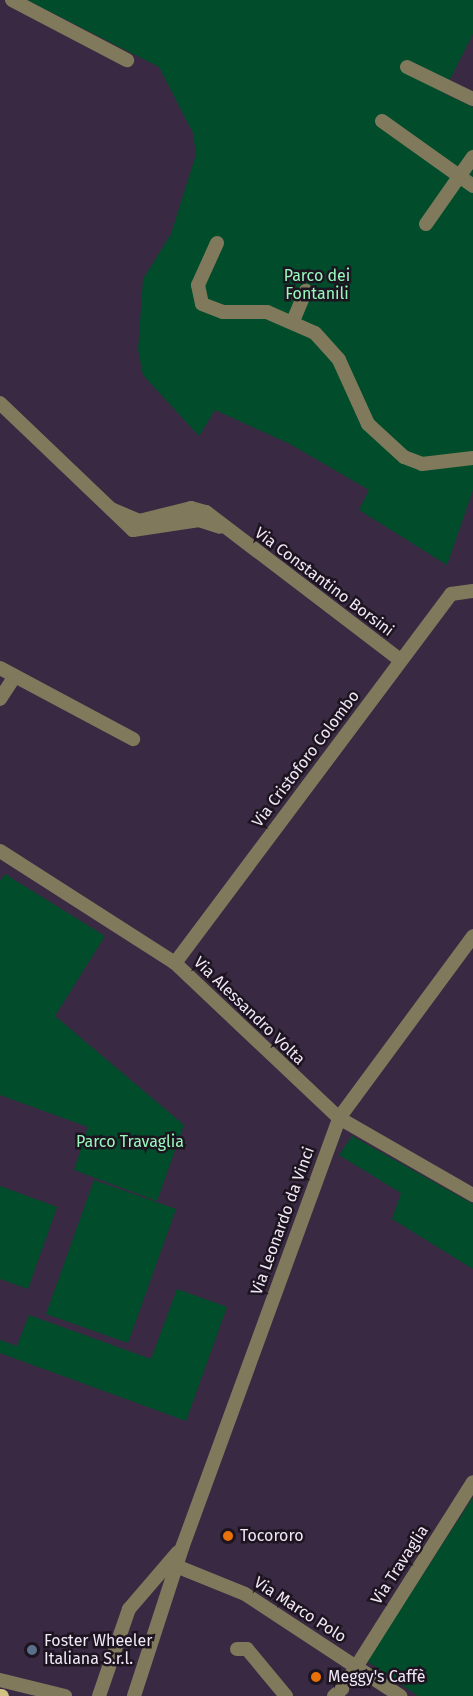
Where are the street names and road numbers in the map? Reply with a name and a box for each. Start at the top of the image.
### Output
street label: Via Constantino Borsini [251,523,397,641]
street label: Via Cristoforo Colombo [248,687,364,831]
street label: Via Alessandro Volta [189,953,309,1069]
street label: Via Leonardo da Vinci [247,1144,319,1298]
street label: Via Travaglia [367,1522,433,1608]
street label: Via Marco Polo [250,1573,350,1647]

